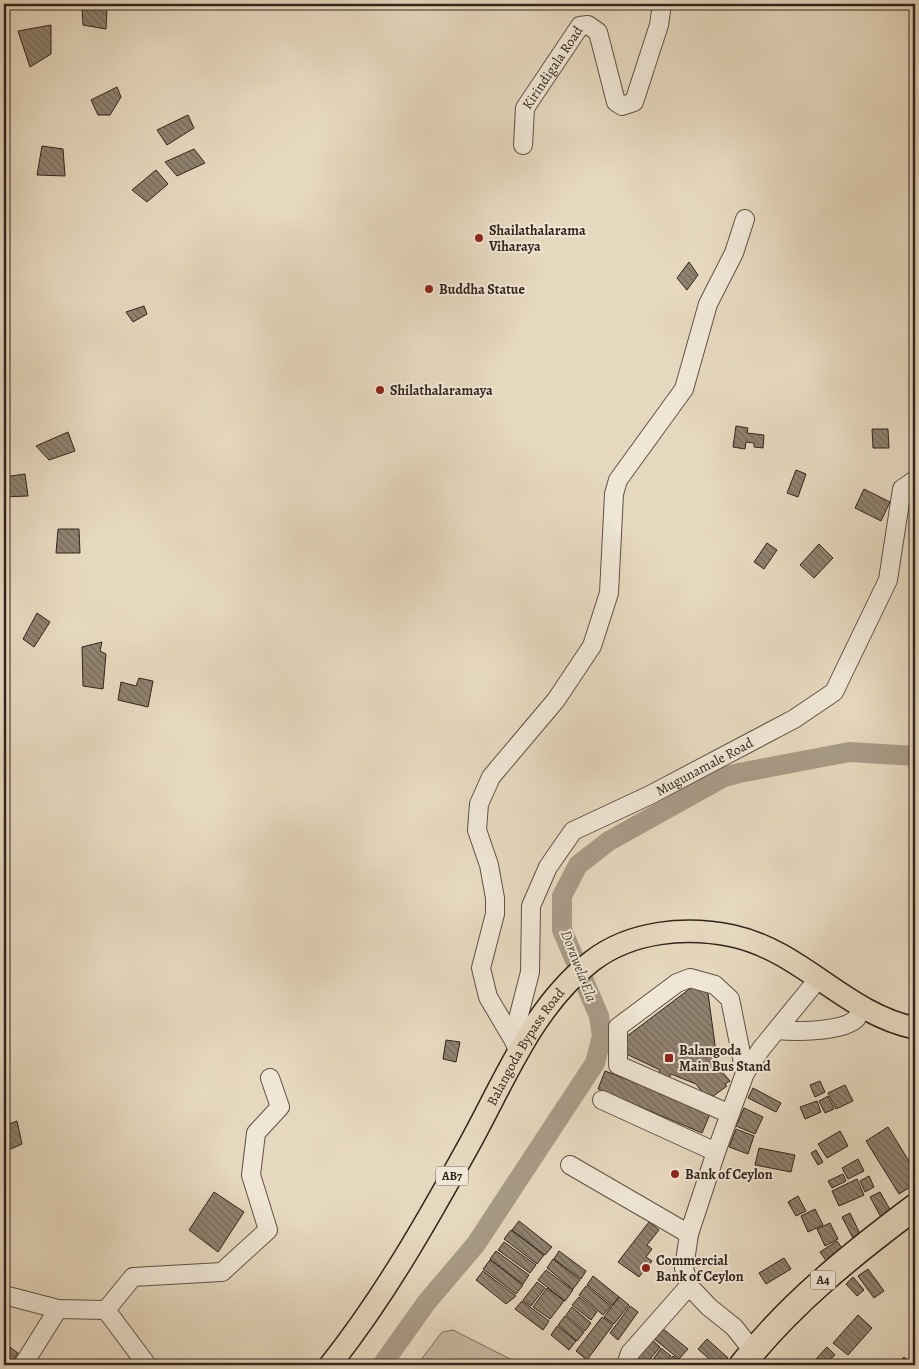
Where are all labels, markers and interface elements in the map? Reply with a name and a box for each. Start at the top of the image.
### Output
street label: Kirindigala Road [518,22,588,113]
place label: Shailathalarama Viharaya [488,221,586,256]
marker: Shailathalarama Viharaya [473,232,485,244]
place label: Buddha Statue [439,280,526,299]
marker: Buddha Statue [423,283,435,295]
place label: Shilathalaramaya [390,381,493,400]
marker: Shilathalaramaya [374,384,386,396]
street label: Mugunamale Road [652,733,757,800]
water label: Dorawela Ela [556,927,602,1005]
street label: Balangoda Bypass Road [482,984,569,1109]
place label: Balangoda Main Bus Stand [679,1041,771,1076]
marker: Balangoda Main Bus Stand [663,1052,675,1064]
place label: Bank of Ceylon [685,1165,773,1184]
road number: AB7 [436,1166,468,1186]
marker: Bank of Ceylon [669,1168,681,1180]
place label: Commercial Bank of Ceylon [656,1251,744,1286]
marker: Commercial Bank of Ceylon [640,1262,652,1274]
road number: A4 [810,1270,836,1290]

